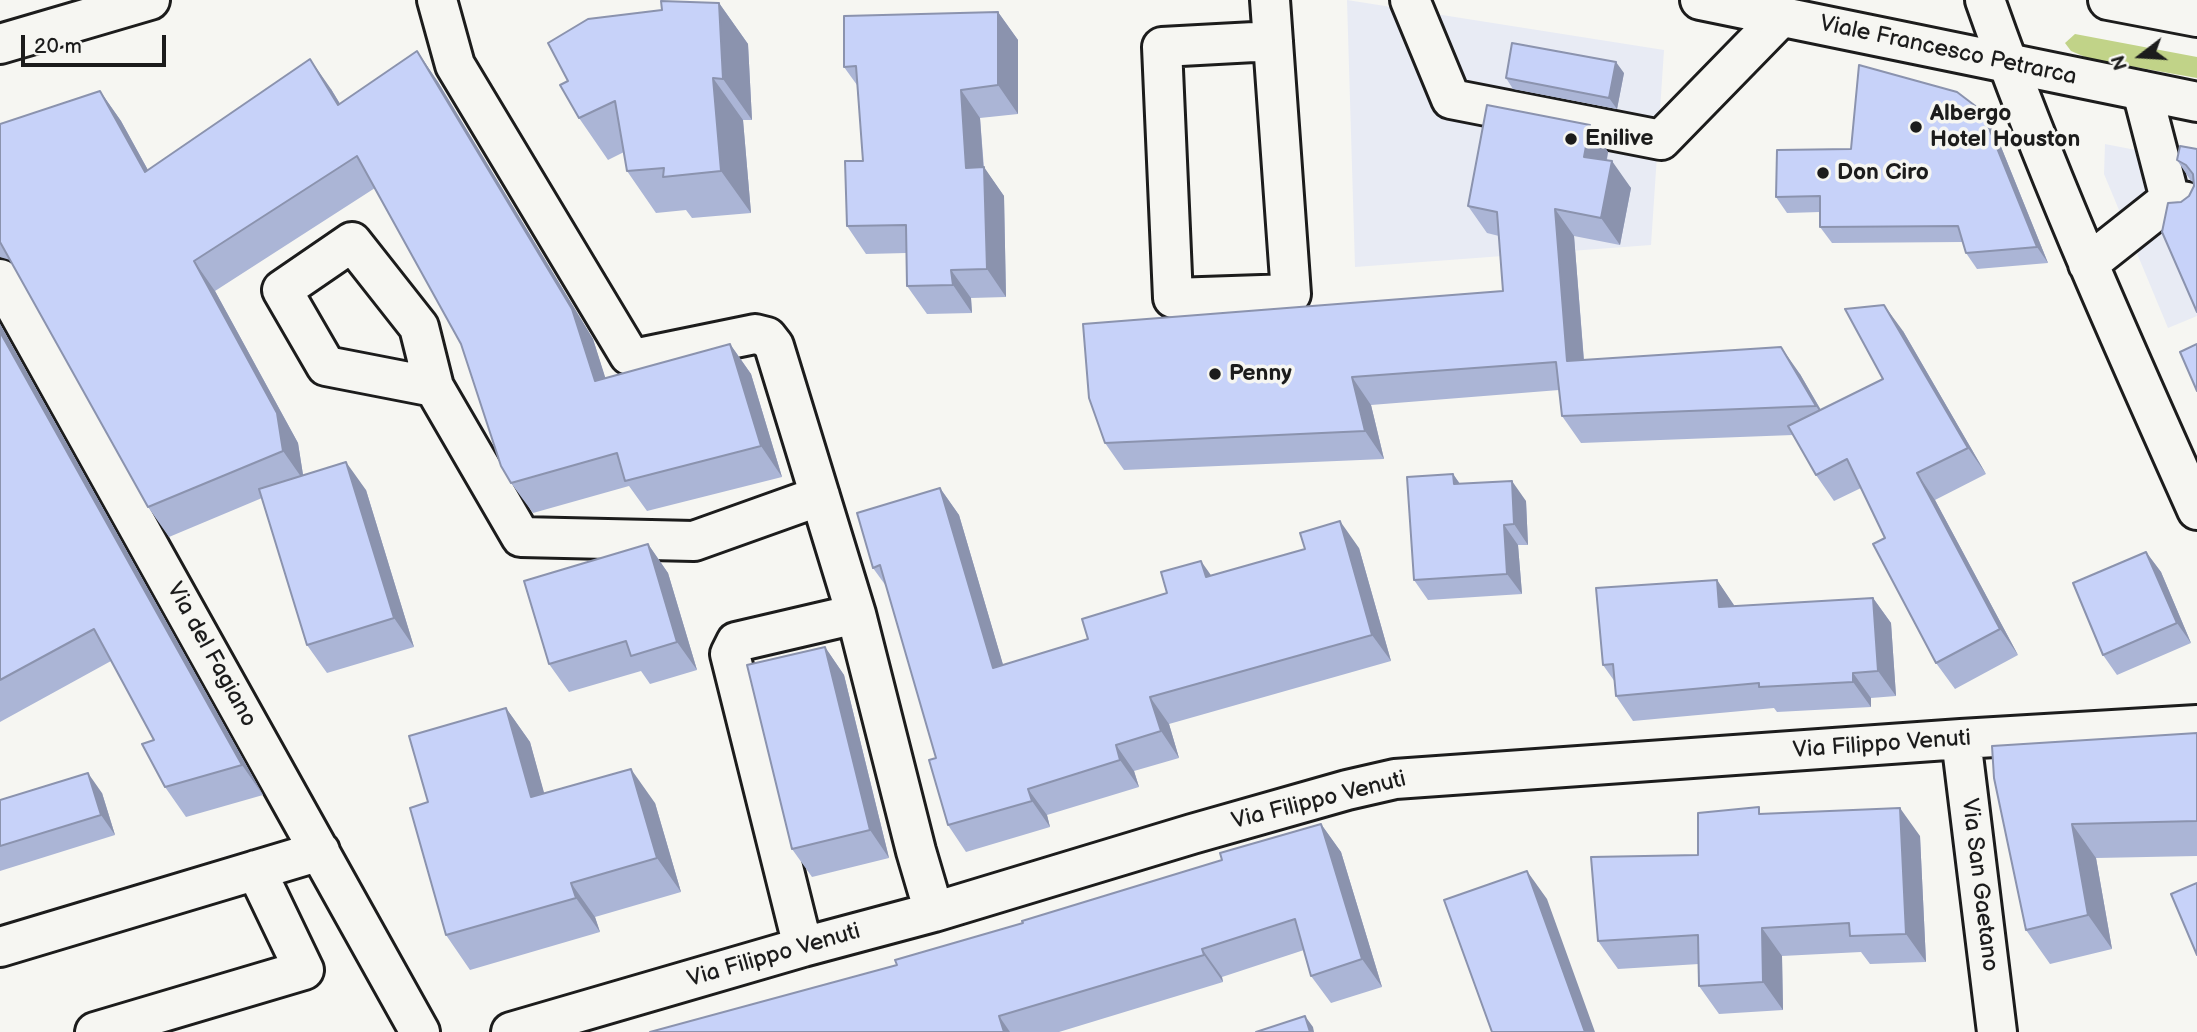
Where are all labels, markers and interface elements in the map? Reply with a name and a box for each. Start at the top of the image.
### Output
street label: Viale Francesco Petrarca [1817,10,2079,92]
scale bar [24,21,170,65]
north arrow [2106,21,2176,91]
text: 20 m [34,34,82,59]
text: N [2107,52,2134,72]
place label: Albergo Hotel Houston [1930,100,2080,154]
marker: Albergo Hotel Houston [1908,119,1924,135]
place label: Enilive [1585,125,1654,153]
marker: Enilive [1563,131,1579,147]
place label: Don Ciro [1837,159,1929,187]
marker: Don Ciro [1815,165,1831,181]
place label: Penny [1229,360,1292,388]
marker: Penny [1207,366,1223,382]
street label: Via del Fagiano [160,578,262,732]
street label: Via Filippo Venuti [1792,725,1972,765]
street label: Via Filippo Venuti [1229,766,1409,836]
street label: Via San Gaetano [1955,797,2003,973]
street label: Via Filippo Venuti [684,918,864,994]

